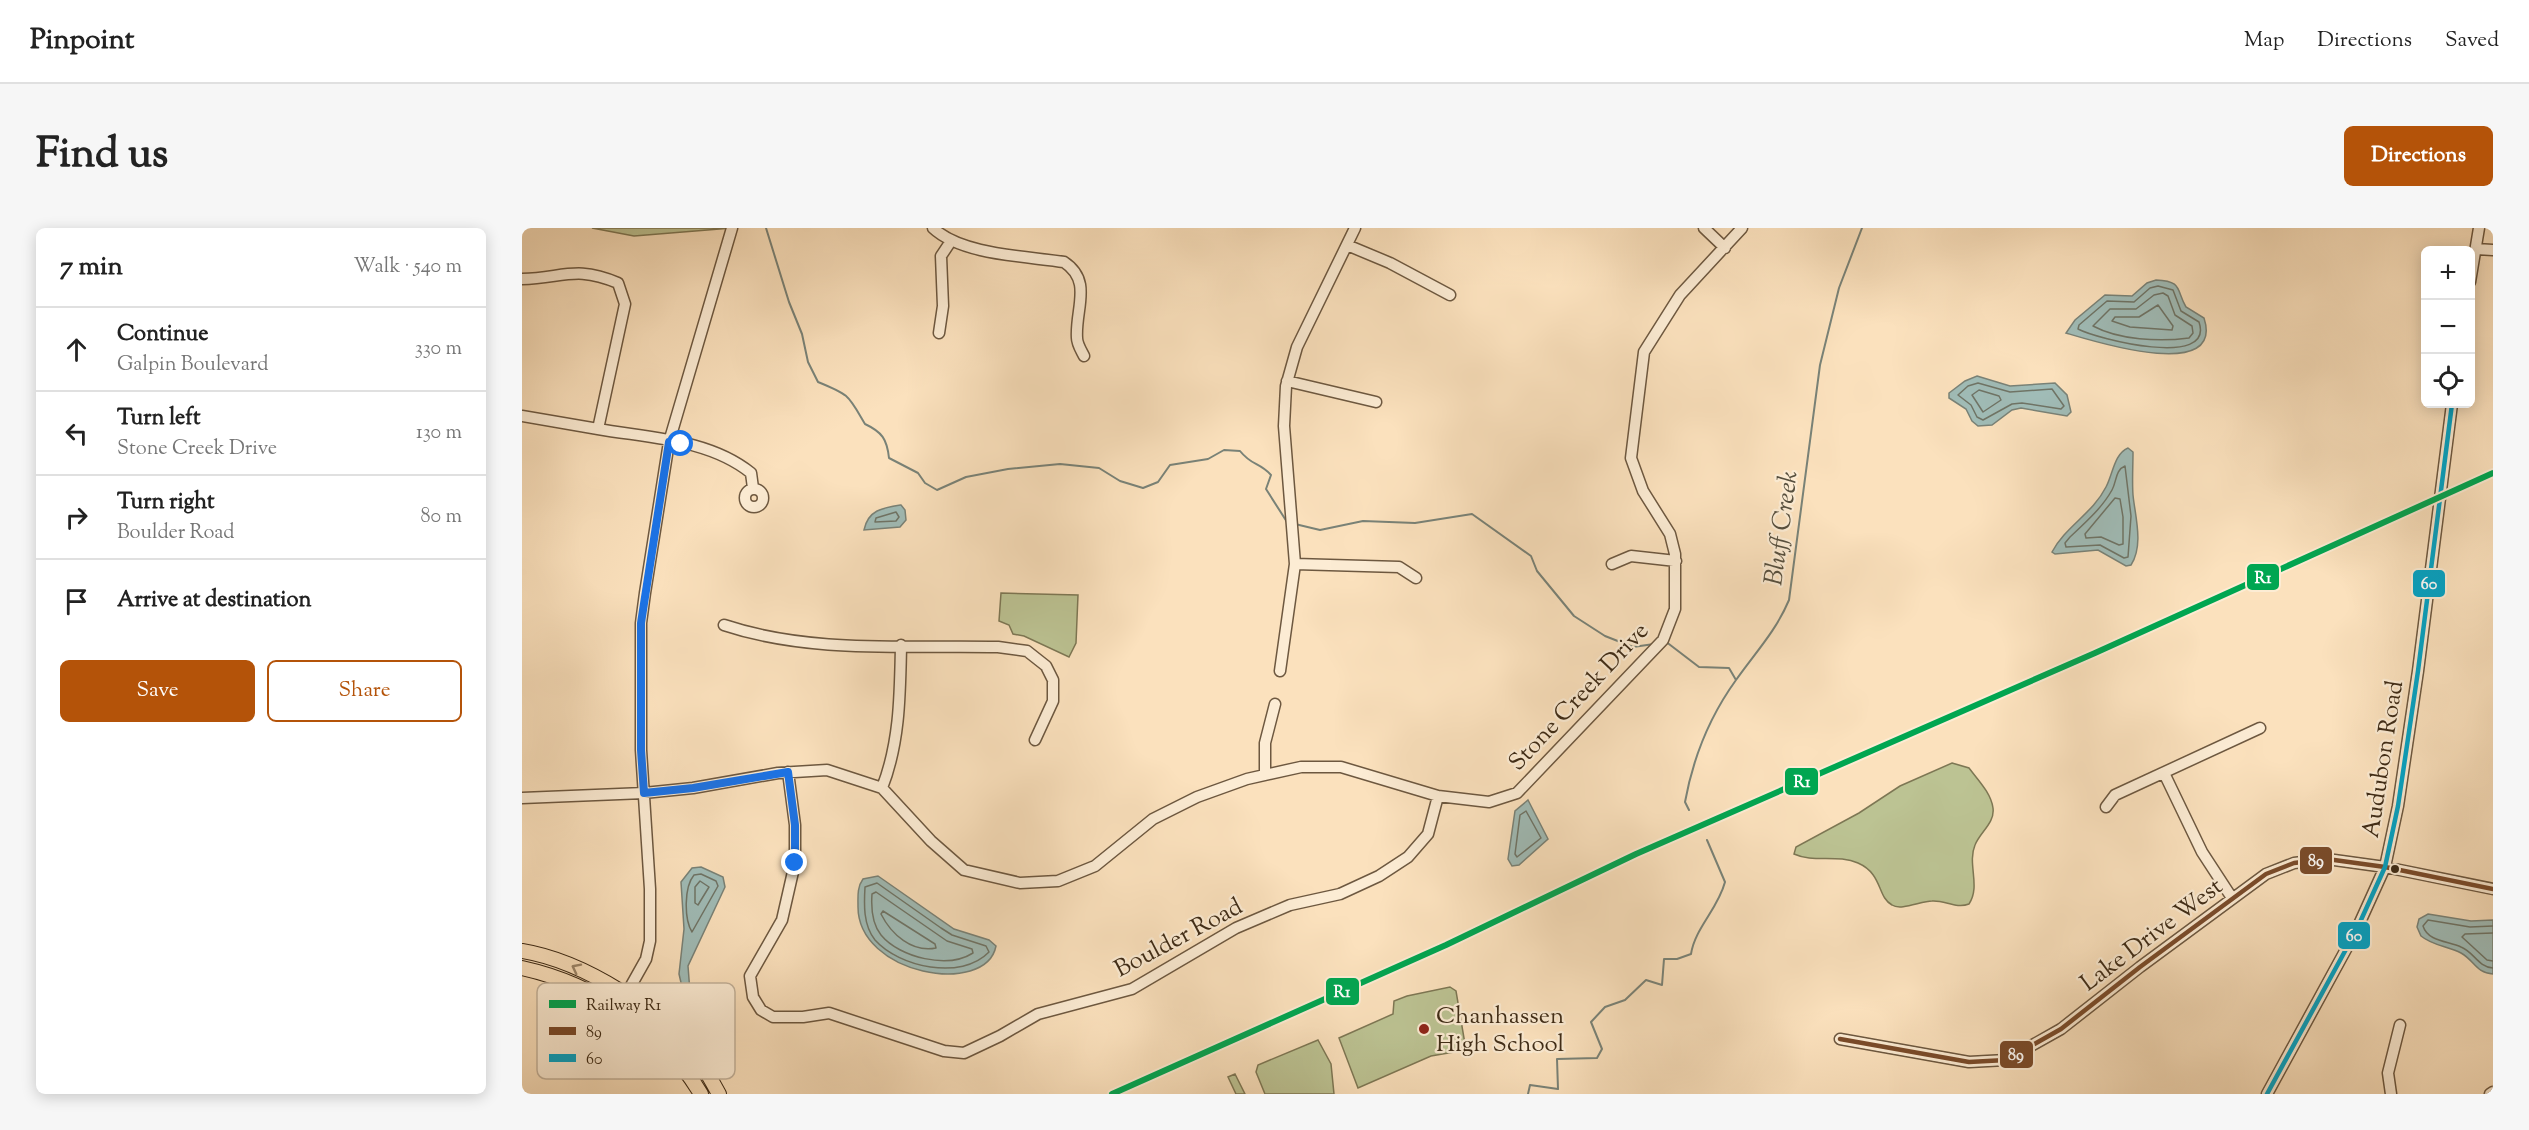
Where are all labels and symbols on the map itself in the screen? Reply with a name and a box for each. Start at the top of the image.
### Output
route start [667,430,693,456]
water label: Bluff Creek [1756,468,1809,588]
line badge: R1 [2246,563,2280,591]
text: R1 [2255,568,2272,591]
line badge: 60 [2412,569,2446,598]
text: 60 [2421,574,2438,597]
street label: Stone Creek Drive [1502,616,1657,779]
street label: Audubon Road [2355,678,2413,840]
line badge: R1 [1784,767,1819,796]
text: R1 [1794,772,1811,795]
line badge: 89 [2299,846,2333,875]
route end [781,849,807,875]
text: 89 [2308,851,2324,874]
unlabelled marker [2389,863,2401,875]
street label: Lake Drive West [2074,871,2230,1000]
street label: Boulder Road [1109,890,1250,987]
line badge: 60 [2337,921,2371,950]
text: 60 [2346,926,2363,949]
one-way arrow [572,964,582,975]
line badge: R1 [1325,977,1360,1006]
text: R1 [1334,982,1351,1005]
legend [537,983,735,1079]
text: Railway R1 [586,995,662,1018]
place label: Chanhassen High School [1436,1000,1565,1062]
text: 89 [586,1022,602,1045]
marker: Chanhassen High School [1417,1022,1431,1036]
line badge: 89 [1999,1040,2034,1069]
text: 89 [2008,1045,2024,1068]
text: 60 [586,1049,602,1072]

